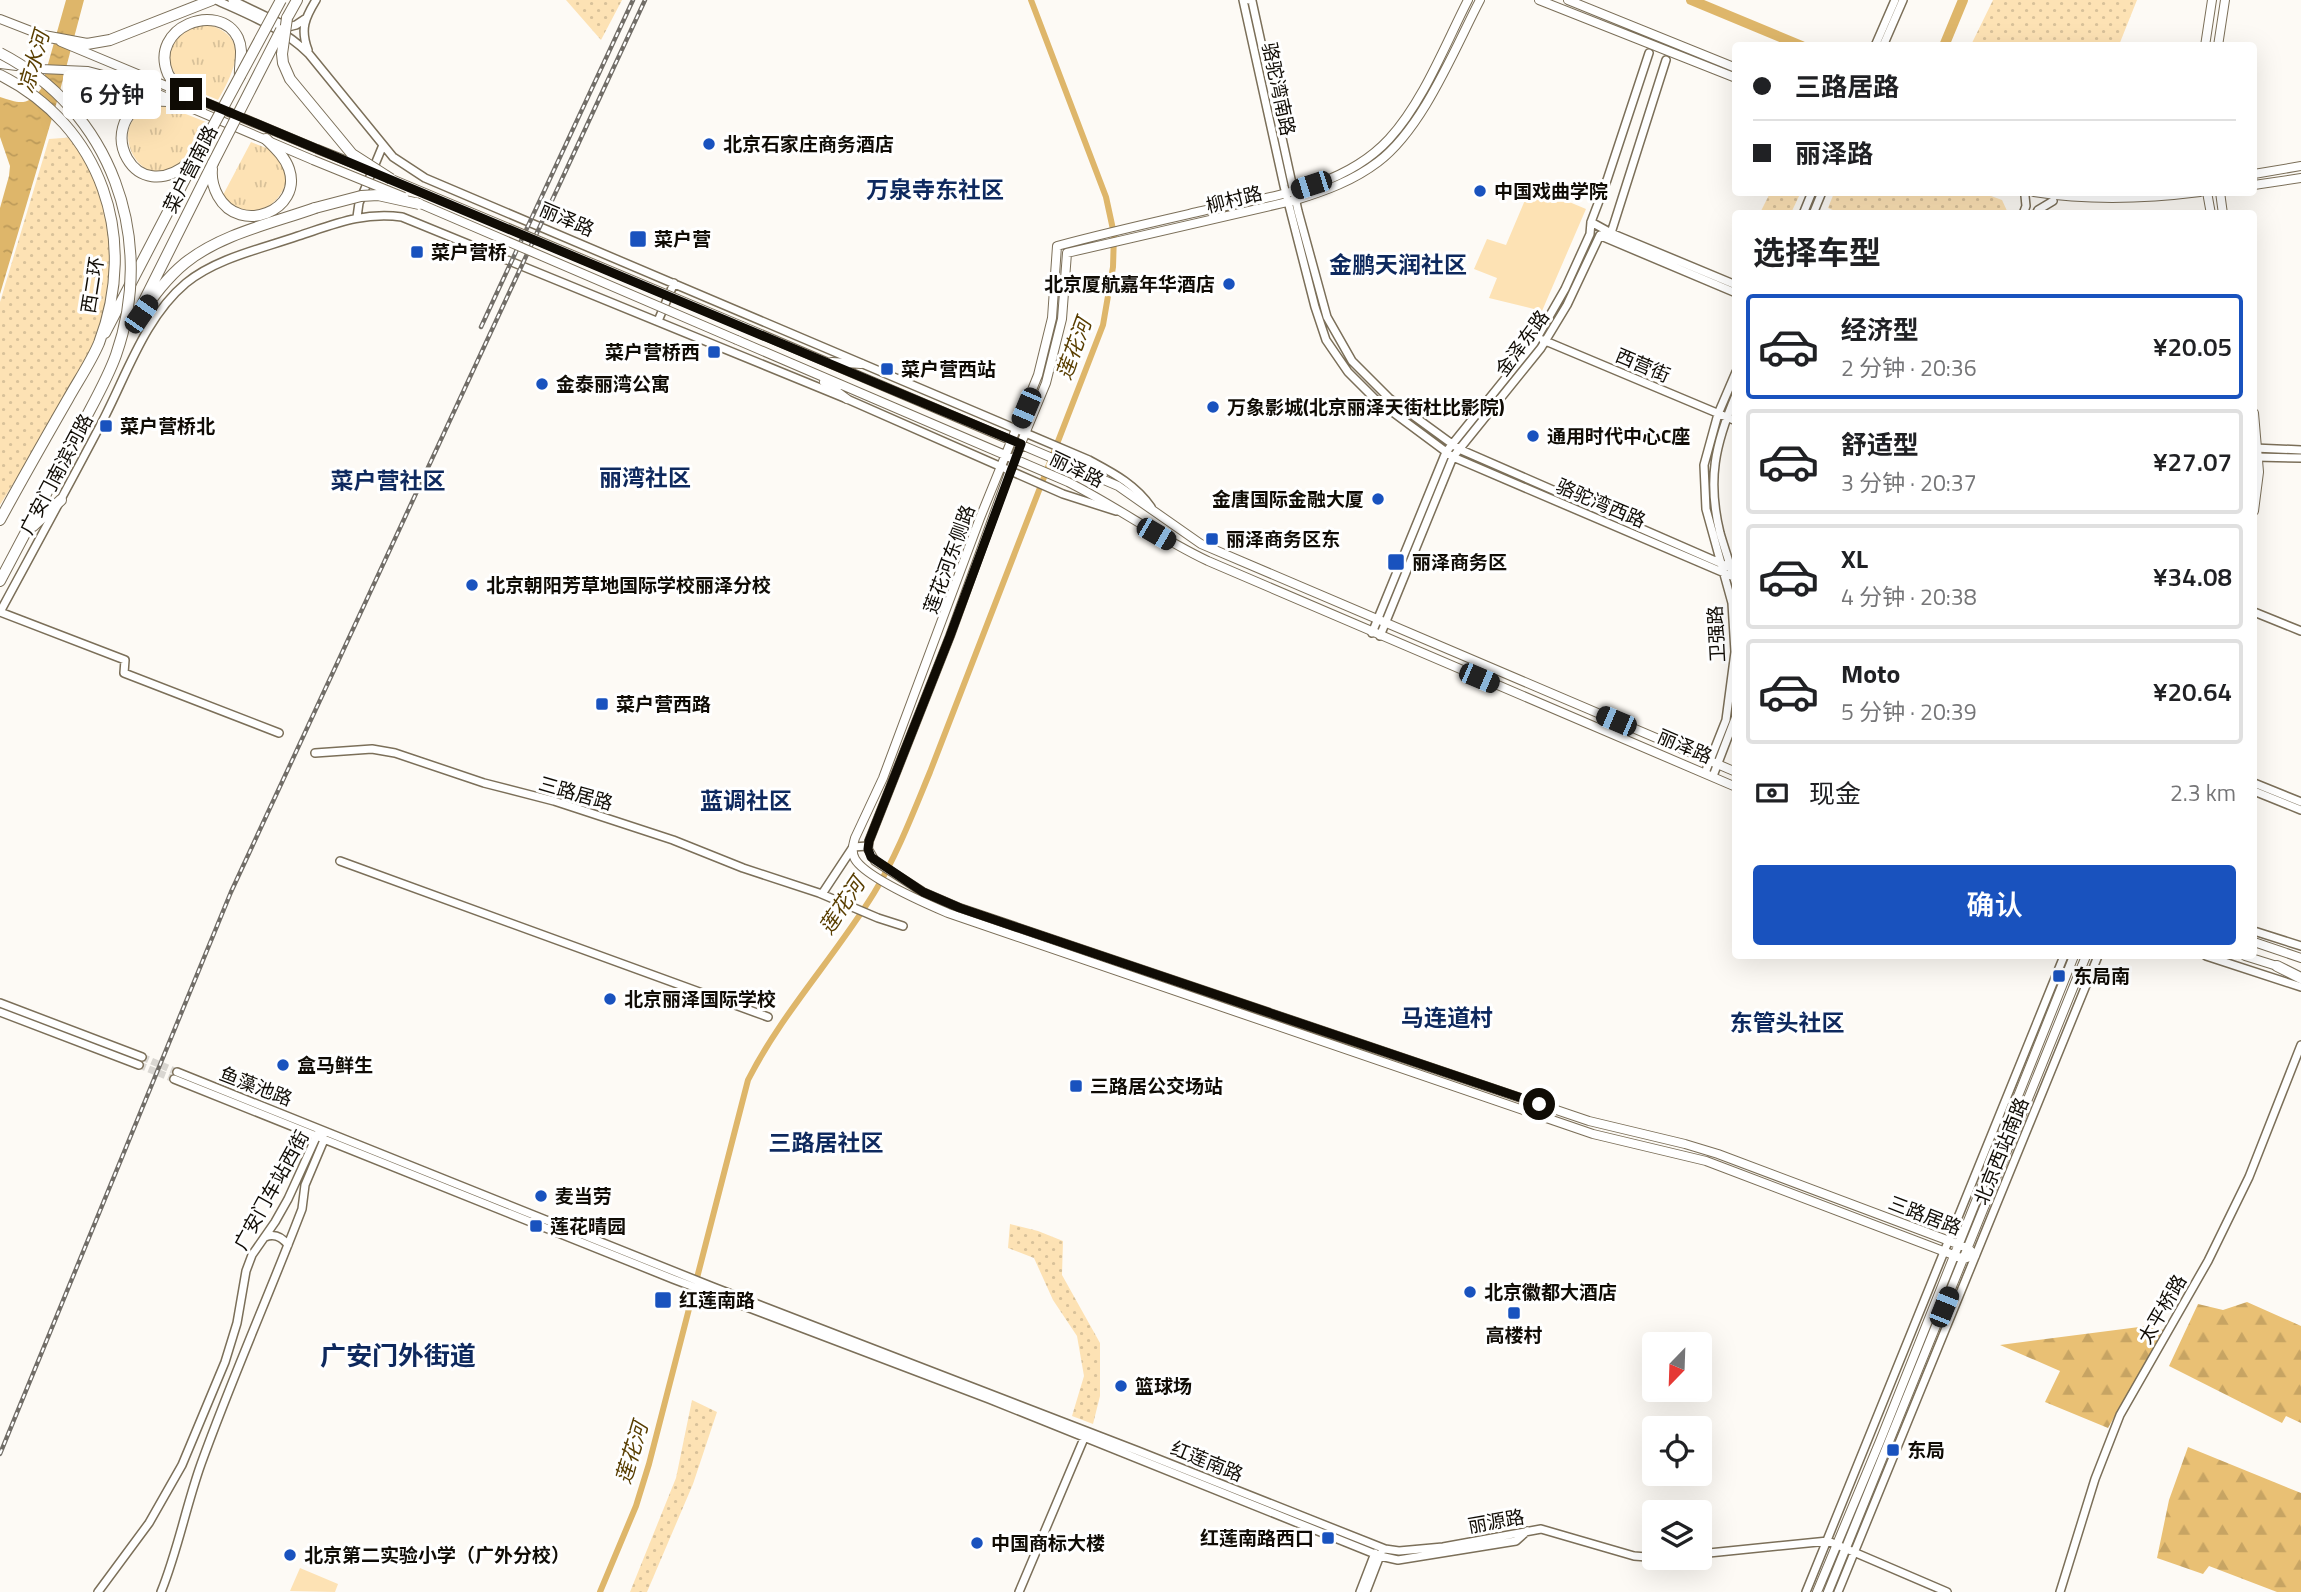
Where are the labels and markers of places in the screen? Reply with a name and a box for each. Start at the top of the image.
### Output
place label: 北京石家庄商务酒店 [723,129,894,158]
marker: 北京石家庄商务酒店 [701,136,717,152]
place label: 中国戏曲学院 [1494,176,1608,205]
marker: 中国戏曲学院 [1472,183,1488,199]
place label: 菜户营 [654,224,711,253]
marker: 菜户营 [628,229,648,249]
place label: 菜户营桥 [431,237,507,266]
marker: 菜户营桥 [409,244,425,260]
place label: 北京厦航嘉年华酒店 [1044,269,1215,298]
marker: 北京厦航嘉年华酒店 [1221,276,1237,292]
place label: 菜户营桥西 [605,337,700,366]
marker: 菜户营桥西 [706,344,722,360]
place label: 菜户营西站 [901,354,996,383]
marker: 菜户营西站 [879,361,895,377]
place label: 金泰丽湾公寓 [556,369,670,398]
marker: 金泰丽湾公寓 [534,376,550,392]
place label: 万象影城(北京丽泽天街杜比影院) [1227,392,1505,421]
marker: 万象影城(北京丽泽天街杜比影院) [1205,399,1221,415]
place label: 菜户营桥北 [120,411,215,440]
marker: 菜户营桥北 [98,418,114,434]
place label: 通用时代中心C座 [1547,421,1690,450]
marker: 通用时代中心C座 [1525,428,1541,444]
place label: 金唐国际金融大厦 [1212,484,1364,513]
marker: 金唐国际金融大厦 [1370,491,1386,507]
place label: 丽泽商务区东 [1226,524,1340,553]
marker: 丽泽商务区东 [1204,531,1220,547]
place label: 丽泽商务区 [1412,547,1507,576]
marker: 丽泽商务区 [1386,552,1406,572]
place label: 北京朝阳芳草地国际学校丽泽分校 [486,570,771,599]
marker: 北京朝阳芳草地国际学校丽泽分校 [464,577,480,593]
place label: 菜户营西路 [616,689,711,718]
marker: 菜户营西路 [594,696,610,712]
place label: 东局南 [2073,961,2130,990]
marker: 东局南 [2051,968,2067,984]
place label: 北京丽泽国际学校 [624,984,776,1013]
marker: 北京丽泽国际学校 [602,991,618,1007]
place label: 盒马鲜生 [297,1050,373,1079]
marker: 盒马鲜生 [275,1057,291,1073]
place label: 三路居公交场站 [1090,1071,1223,1100]
marker: 三路居公交场站 [1068,1078,1084,1094]
place label: 麦当劳 [555,1181,612,1210]
marker: 麦当劳 [533,1188,549,1204]
place label: 莲花晴园 [550,1211,626,1240]
marker: 莲花晴园 [528,1218,544,1234]
place label: 北京徽都大酒店 [1484,1277,1617,1306]
marker: 北京徽都大酒店 [1462,1284,1478,1300]
place label: 红莲南路 [679,1285,755,1314]
marker: 红莲南路 [653,1290,673,1310]
marker: 高楼村 [1506,1305,1522,1321]
place label: 高楼村 [1485,1320,1543,1349]
place label: 篮球场 [1135,1371,1192,1400]
marker: 篮球场 [1113,1378,1129,1394]
place label: 东局 [1907,1435,1945,1464]
marker: 东局 [1885,1442,1901,1458]
place label: 红莲南路西口 [1200,1523,1314,1552]
place label: 中国商标大楼 [991,1528,1105,1557]
marker: 红莲南路西口 [1320,1530,1336,1546]
marker: 中国商标大楼 [969,1535,985,1551]
place label: 北京第二实验小学（广外分校） [304,1540,570,1569]
marker: 北京第二实验小学（广外分校） [282,1547,298,1563]

